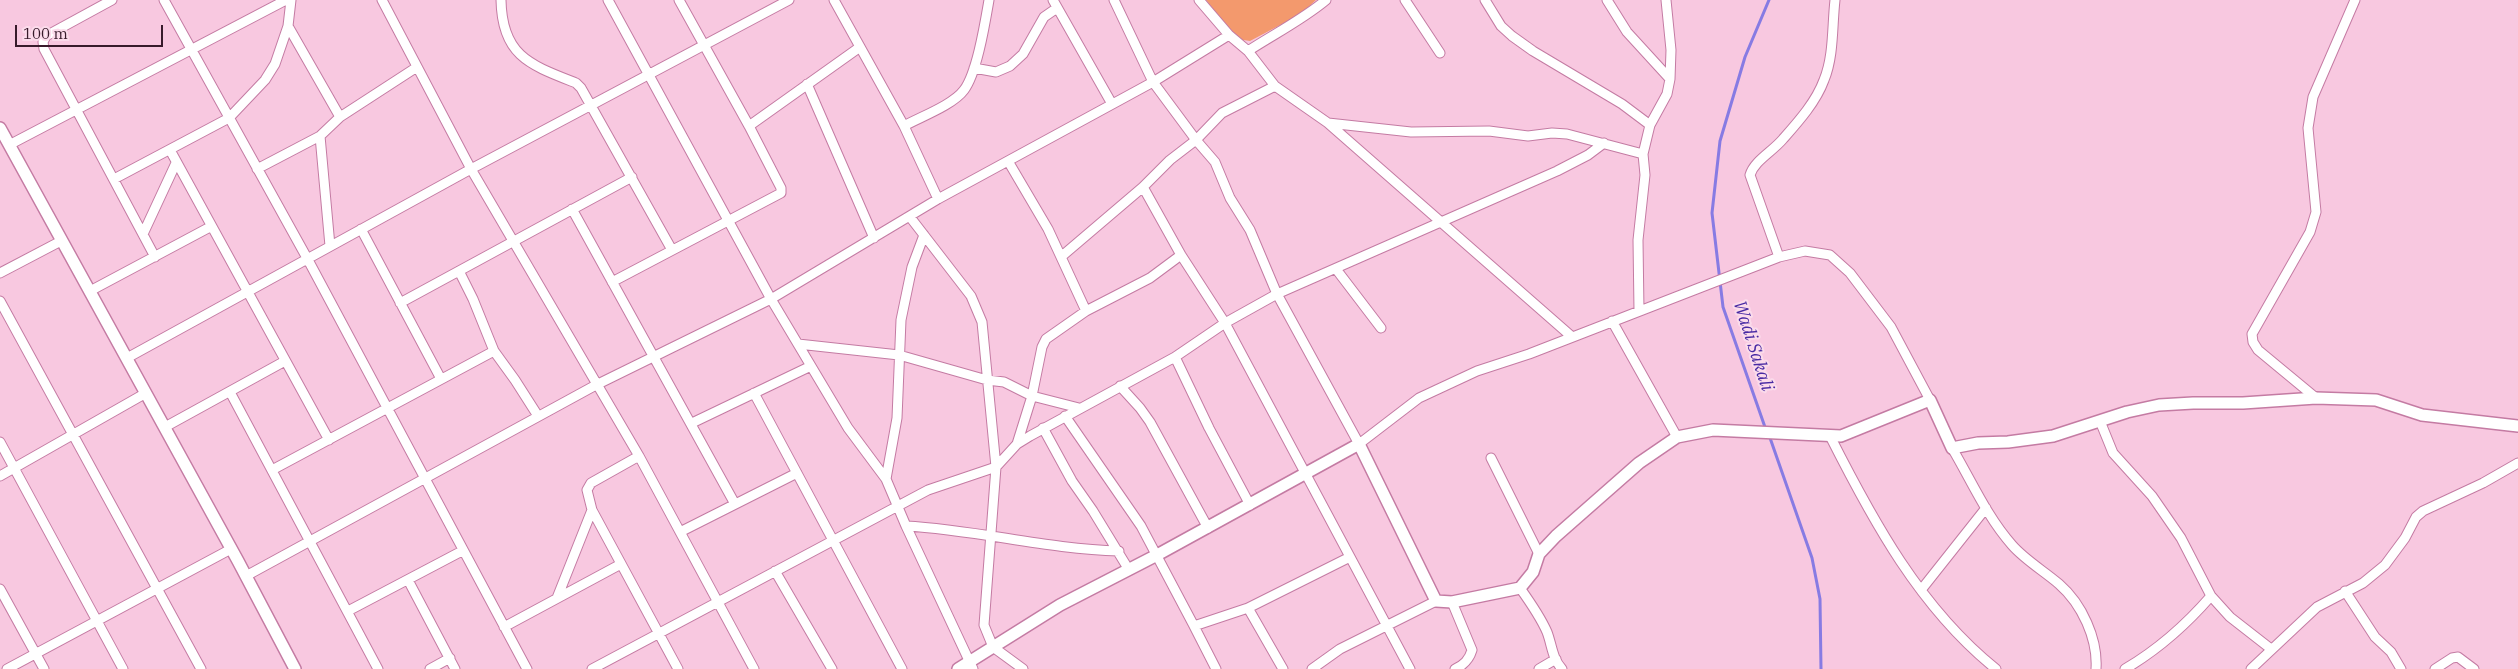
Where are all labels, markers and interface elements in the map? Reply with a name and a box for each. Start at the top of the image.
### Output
scale bar [18,15,165,47]
text: 100 m [23,24,68,43]
water label: Wadi Sakali [1728,298,1778,394]

